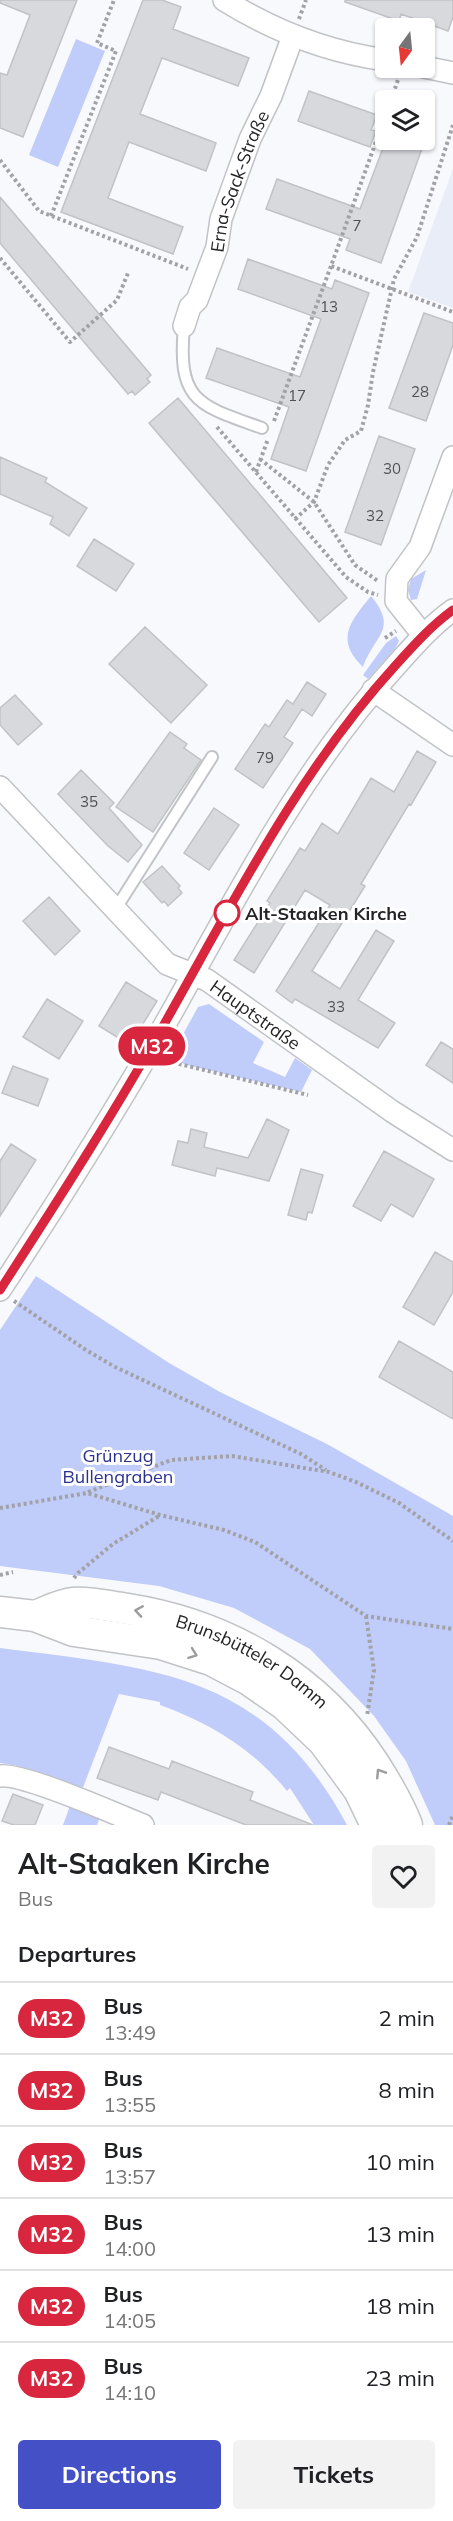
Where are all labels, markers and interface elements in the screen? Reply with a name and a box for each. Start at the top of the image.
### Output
north arrow [375,18,435,78]
map controls [375,18,435,150]
button: layers [375,90,435,150]
street label: Erna-Sack-Straße [205,106,274,254]
house number: 7 [352,216,362,235]
house number: 13 [320,297,338,316]
house number: 28 [411,382,429,401]
house number: 17 [288,386,306,405]
house number: 30 [383,459,401,478]
house number: 32 [366,506,384,525]
house number: 79 [256,748,274,767]
house number: 35 [80,792,98,811]
marker: Alt-Staaken Kirche [214,900,240,926]
place label: Alt-Staaken Kirche [245,902,407,925]
street label: Hauptstraße [206,975,305,1054]
house number: 33 [327,997,345,1016]
line badge: M32 [118,1026,186,1066]
text: M32 [130,1033,174,1059]
park label: Grünzug Bullengraben [63,1444,173,1488]
one-way arrow [134,1606,144,1618]
street label: Brunsbütteler Damm [173,1609,333,1713]
one-way arrow [187,1646,198,1659]
one-way arrow [376,1769,387,1780]
button: heart [372,1845,435,1908]
text: Alt-Staaken Kirche [18,1846,270,1881]
text: Bus [18,1886,53,1911]
text: Departures [18,1940,136,1968]
text: Bus [103,1992,143,2020]
text: 2 min [379,2004,435,2032]
text: M32 [30,2005,73,2031]
text: 13:49 [103,2020,156,2045]
text: Bus [103,2064,143,2092]
text: 8 min [379,2076,435,2104]
text: M32 [30,2077,73,2103]
text: 13:55 [103,2092,156,2117]
text: Bus [103,2136,143,2164]
text: 10 min [365,2148,435,2176]
text: M32 [30,2149,73,2175]
text: 13:57 [103,2164,156,2189]
text: Bus [103,2208,143,2236]
text: 13 min [365,2220,435,2248]
text: M32 [30,2221,73,2247]
text: 14:00 [103,2236,156,2261]
text: Bus [103,2280,143,2308]
text: 18 min [365,2292,435,2320]
text: M32 [30,2293,73,2319]
text: 14:05 [103,2308,156,2333]
text: Bus [103,2352,143,2380]
text: 23 min [365,2364,435,2392]
text: M32 [30,2365,73,2391]
text: 14:10 [103,2380,156,2405]
button: Directions [18,2440,221,2509]
button: Tickets [233,2440,435,2509]

